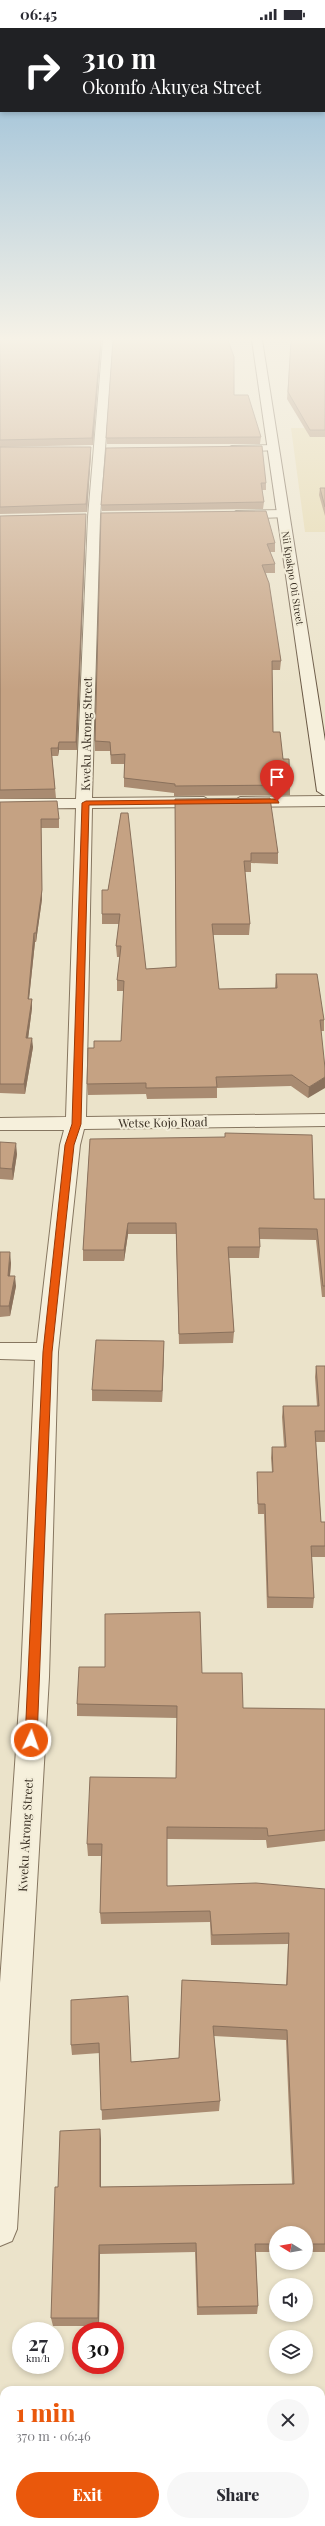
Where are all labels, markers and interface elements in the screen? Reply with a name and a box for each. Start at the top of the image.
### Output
text: 06:45 [20,4,57,24]
text: 310 m [82,39,156,76]
icon: right [16,44,68,96]
text: Okomfo Akuyea Street [82,75,261,99]
street label: Nii Kpakpo Oti Street [279,530,307,627]
street label: Kweku Akrong Street [77,676,95,791]
pin [260,760,294,801]
icon: arrive [266,766,288,788]
street label: Wetse Kojo Road [117,1113,208,1131]
position arrow [10,1719,52,1761]
street label: Kweku Akrong Street [14,1777,36,1892]
north arrow [269,2226,313,2270]
map controls [269,2226,313,2374]
button: sound [269,2278,313,2322]
speed limit sign: 30 [72,2322,124,2374]
text: 27 [28,2329,48,2356]
button: layers [269,2330,313,2374]
text: km/h [26,2351,50,2365]
text: 1 min [16,2396,75,2428]
button: close [267,2399,309,2441]
text: 370 m · 06:46 [16,2427,91,2444]
button: Exit [16,2472,159,2518]
button: Share [167,2472,309,2518]

